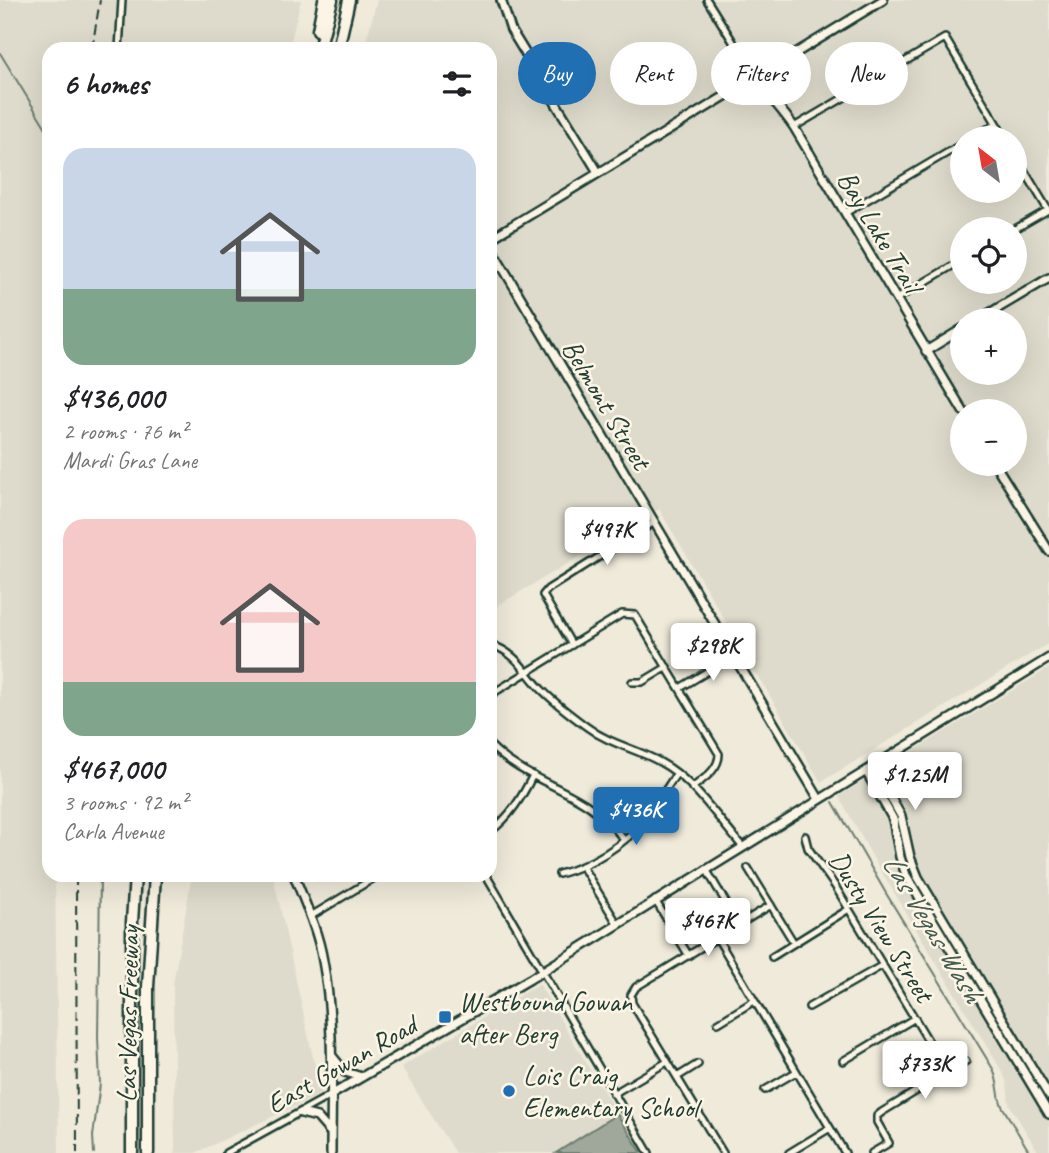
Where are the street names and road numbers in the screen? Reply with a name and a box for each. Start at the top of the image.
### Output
street label: Bay Lake Trail [830,164,932,303]
street label: Belmont Street [554,333,660,478]
street label: Dusty View Street [821,845,943,1010]
street label: Las Vegas Freeway [108,923,147,1103]
street label: East Gowan Road [260,1005,426,1121]

